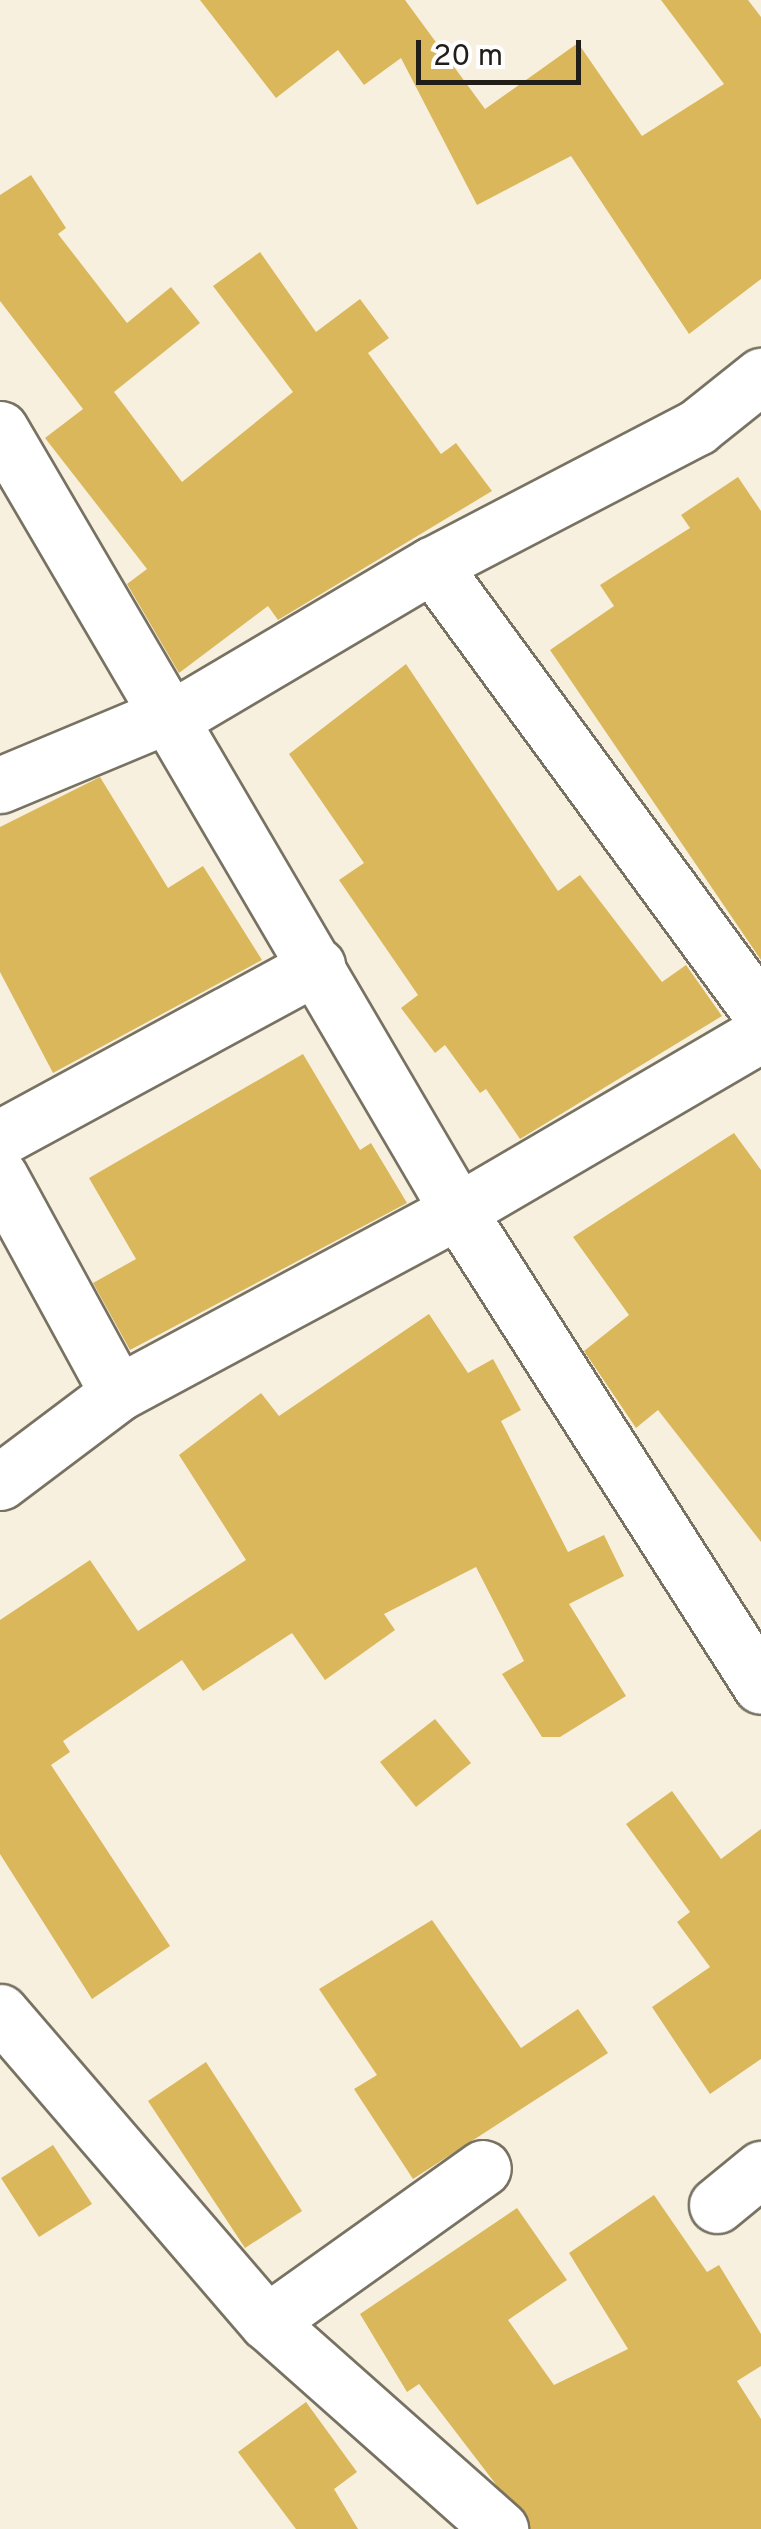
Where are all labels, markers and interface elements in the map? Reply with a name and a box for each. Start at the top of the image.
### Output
scale bar [421,20,586,82]
text: 20 m [433,39,503,76]

